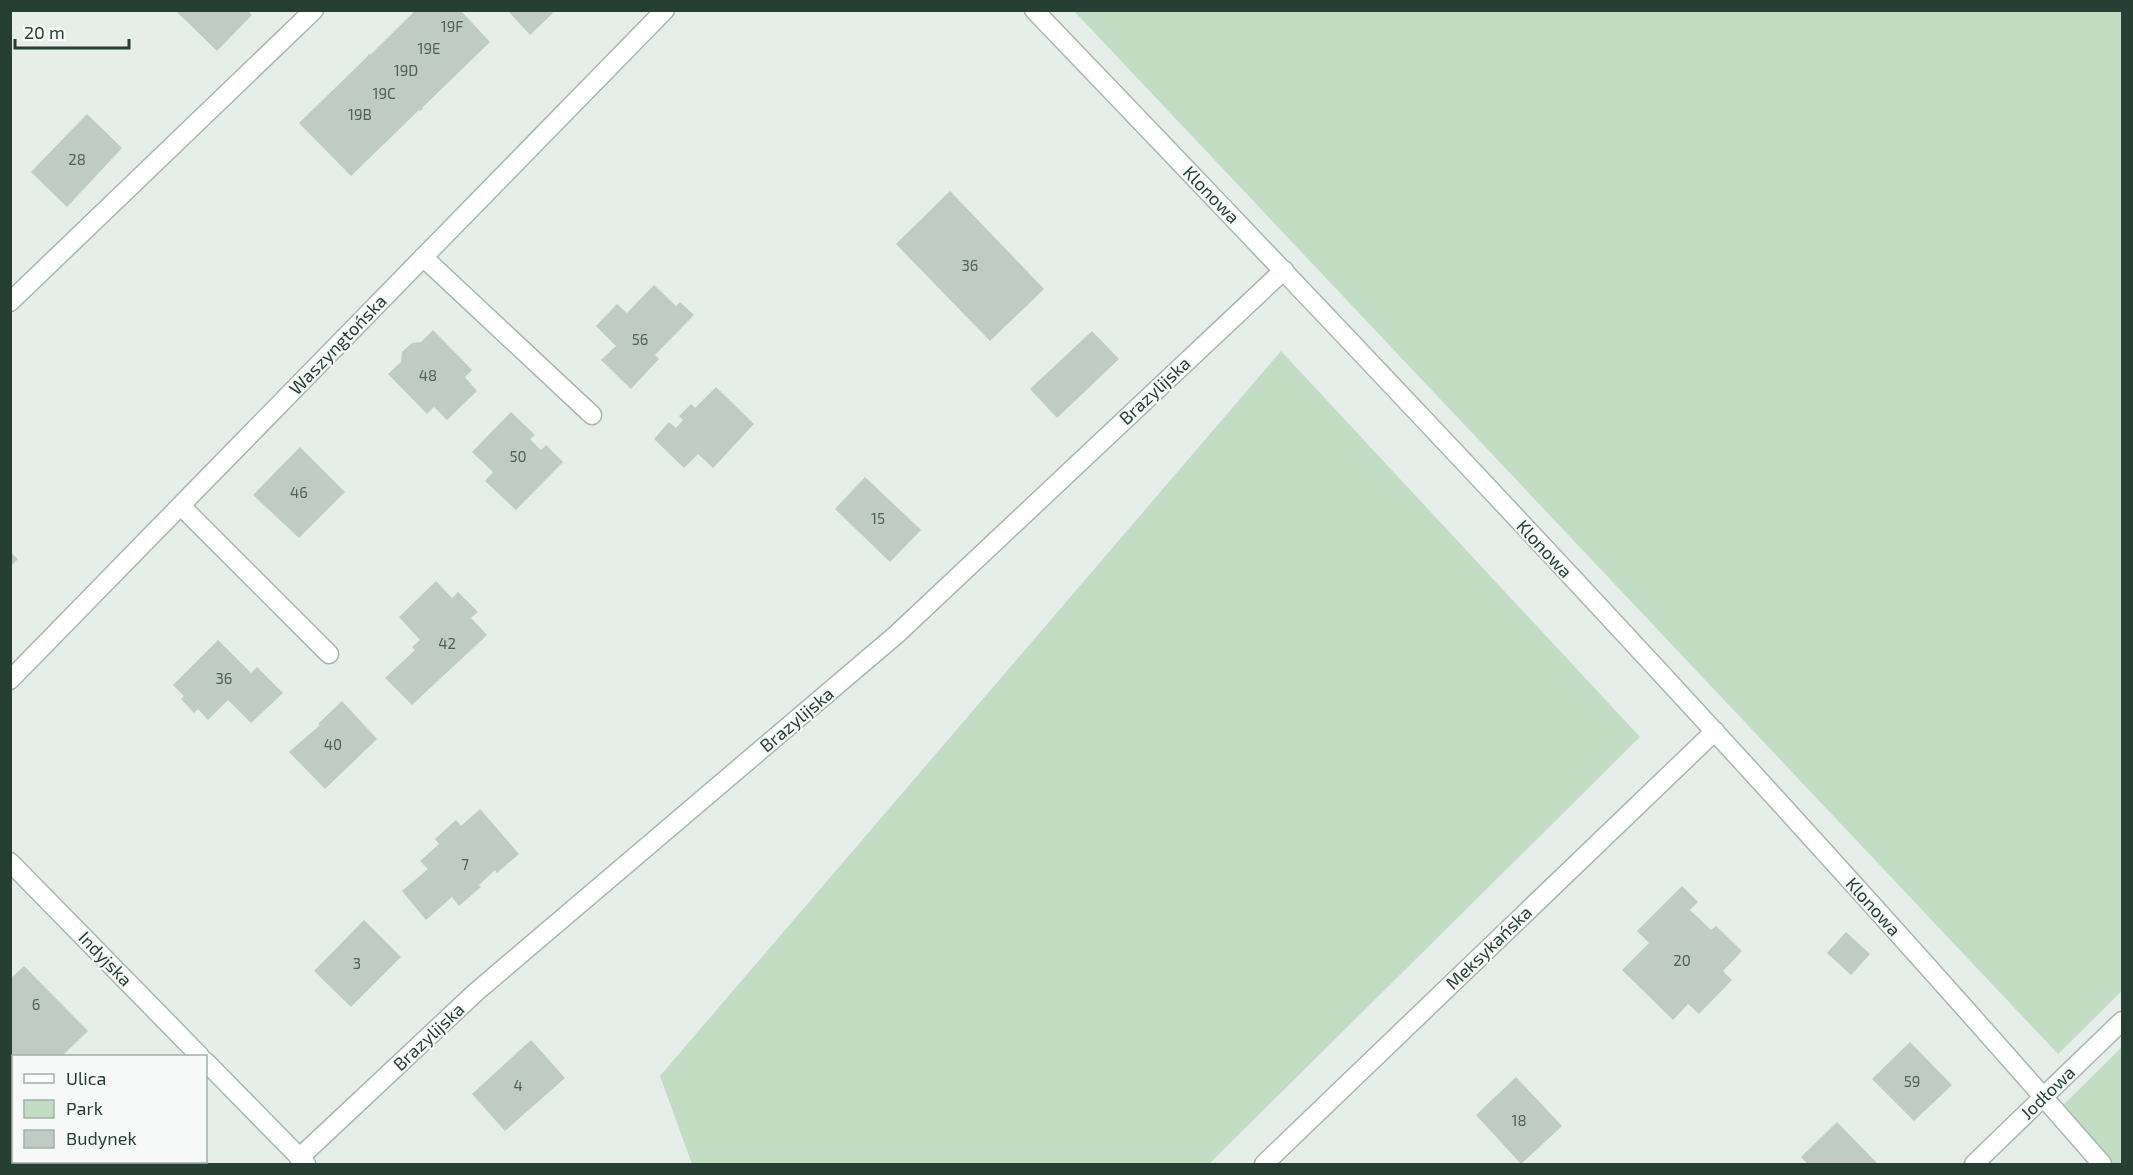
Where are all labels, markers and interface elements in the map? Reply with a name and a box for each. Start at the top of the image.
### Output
scale bar [15,12,129,50]
house number: 19F [441,17,463,35]
text: 20 m [24,21,65,43]
house number: 19E [418,39,440,57]
house number: 19D [394,61,418,79]
house number: 19C [372,84,396,102]
house number: 19B [348,105,372,123]
house number: 28 [68,150,86,168]
street label: Klonowa [1179,161,1244,228]
house number: 36 [962,256,978,274]
street label: Waszyngtońska [284,290,391,399]
house number: 56 [632,330,648,348]
street label: Brazylijska [1114,352,1195,429]
house number: 48 [419,366,437,384]
house number: 50 [509,447,527,465]
house number: 46 [290,483,308,501]
house number: 15 [871,509,885,527]
street label: Klonowa [1512,515,1577,582]
house number: 42 [438,634,456,652]
house number: 36 [216,669,232,687]
street label: Brazylijska [755,682,838,756]
house number: 40 [324,735,342,753]
house number: 7 [461,855,469,873]
street label: Klonowa [1842,872,1906,940]
street label: Meksykańska [1441,901,1536,994]
street label: Indyjska [74,926,137,990]
house number: 20 [1673,951,1691,969]
house number: 3 [353,954,361,972]
house number: 6 [32,995,40,1013]
street label: Brazylijska [388,998,469,1075]
legend [12,1055,207,1163]
street label: Jodłowa [2015,1061,2079,1124]
text: Ulica [66,1067,106,1089]
house number: 59 [1904,1072,1920,1090]
house number: 4 [513,1076,523,1094]
text: Park [66,1097,103,1119]
house number: 18 [1511,1111,1527,1129]
text: Budynek [66,1127,137,1149]

